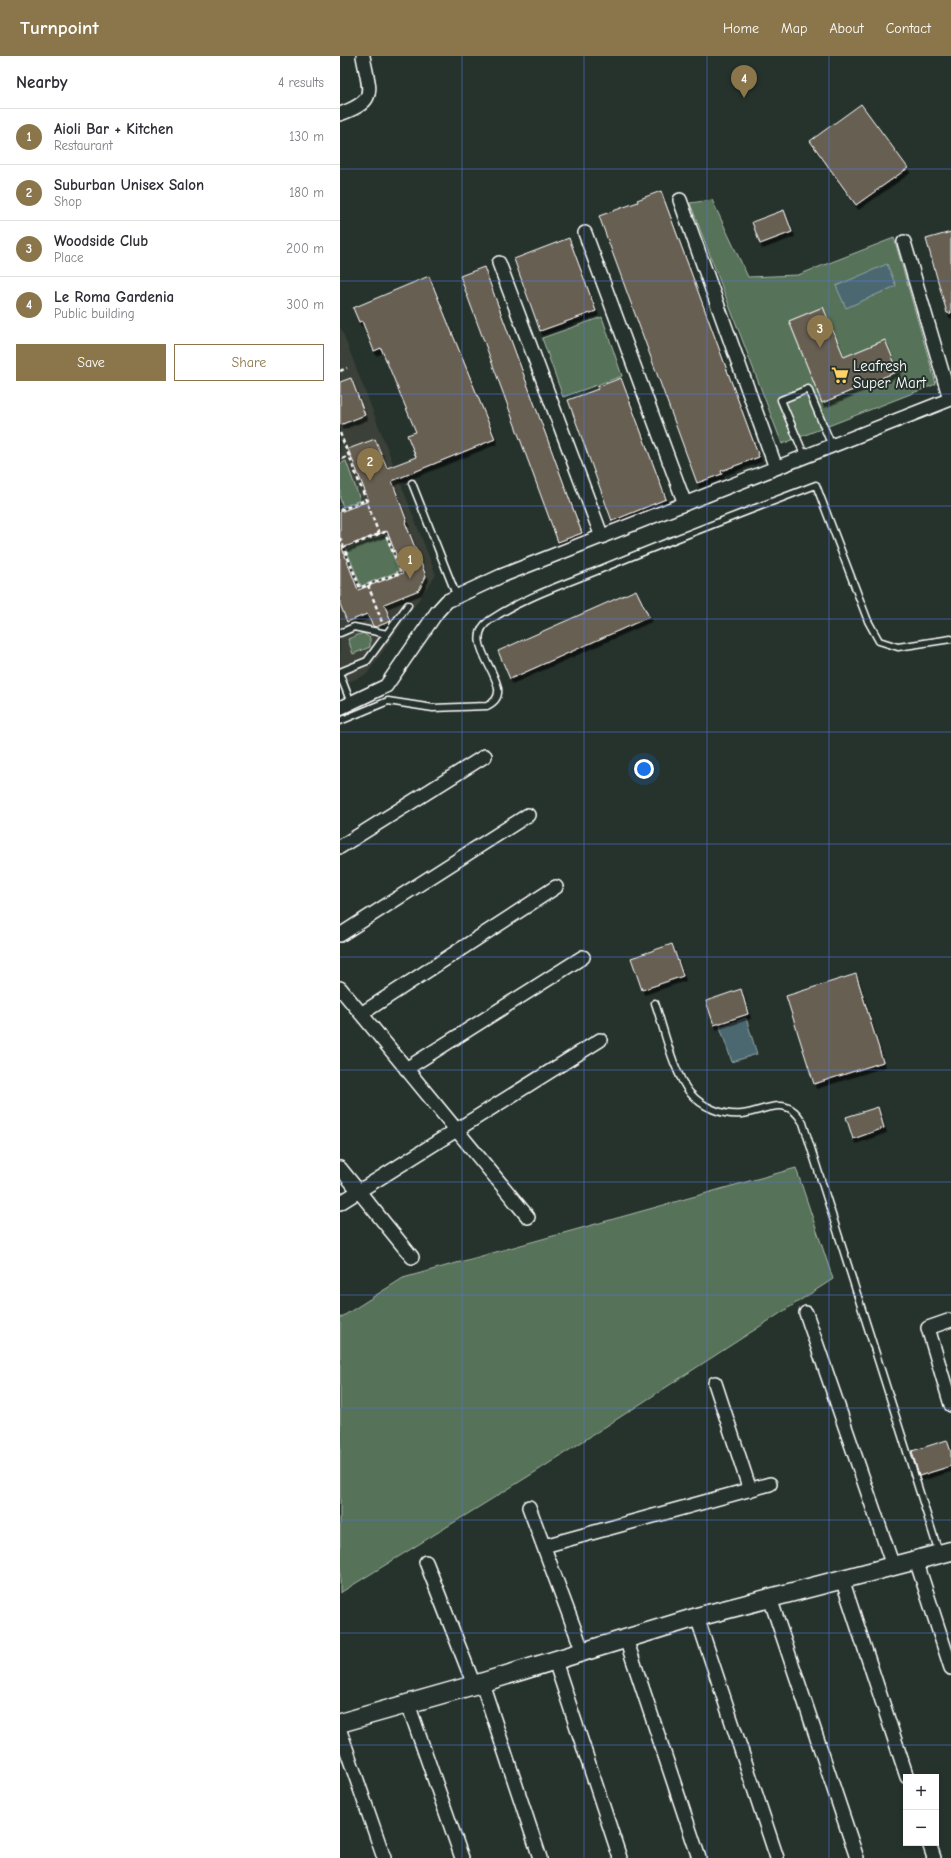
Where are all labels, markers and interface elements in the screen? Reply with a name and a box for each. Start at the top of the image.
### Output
text: Turnpoint [20,17,99,39]
text: Home [723,20,759,37]
text: Map [781,20,807,37]
text: About [829,20,864,37]
text: Contact [886,20,931,37]
pin: 4 [731,65,757,98]
text: Nearby [16,73,67,92]
text: 4 results [278,75,324,90]
text: Aioli Bar + Kitchen [54,120,173,138]
text: 1 [26,129,32,144]
text: 130 m [289,129,324,144]
text: Restaurant [54,138,113,153]
text: Suburban Unisex Salon [54,176,204,194]
text: 2 [26,185,32,200]
text: 180 m [289,185,324,200]
text: Shop [54,194,82,209]
text: Woodside Club [54,232,148,250]
text: 3 [26,241,32,256]
text: 200 m [286,241,324,256]
text: Place [54,250,84,265]
text: Le Roma Gardenia [54,288,174,306]
text: 4 [26,297,32,312]
text: 300 m [286,297,324,312]
text: Public building [54,306,135,321]
pin: 3 [807,315,833,348]
button: Save [16,344,166,381]
button: Share [174,344,324,381]
place label: Leafresh Super Mart [853,357,927,392]
supermarket icon: Leafresh Super Mart [830,365,850,385]
pin: 2 [357,448,383,481]
pin: 1 [397,546,423,579]
your location [634,759,654,779]
map controls [903,1774,939,1846]
button: + [903,1774,939,1810]
button: − [903,1810,939,1846]

